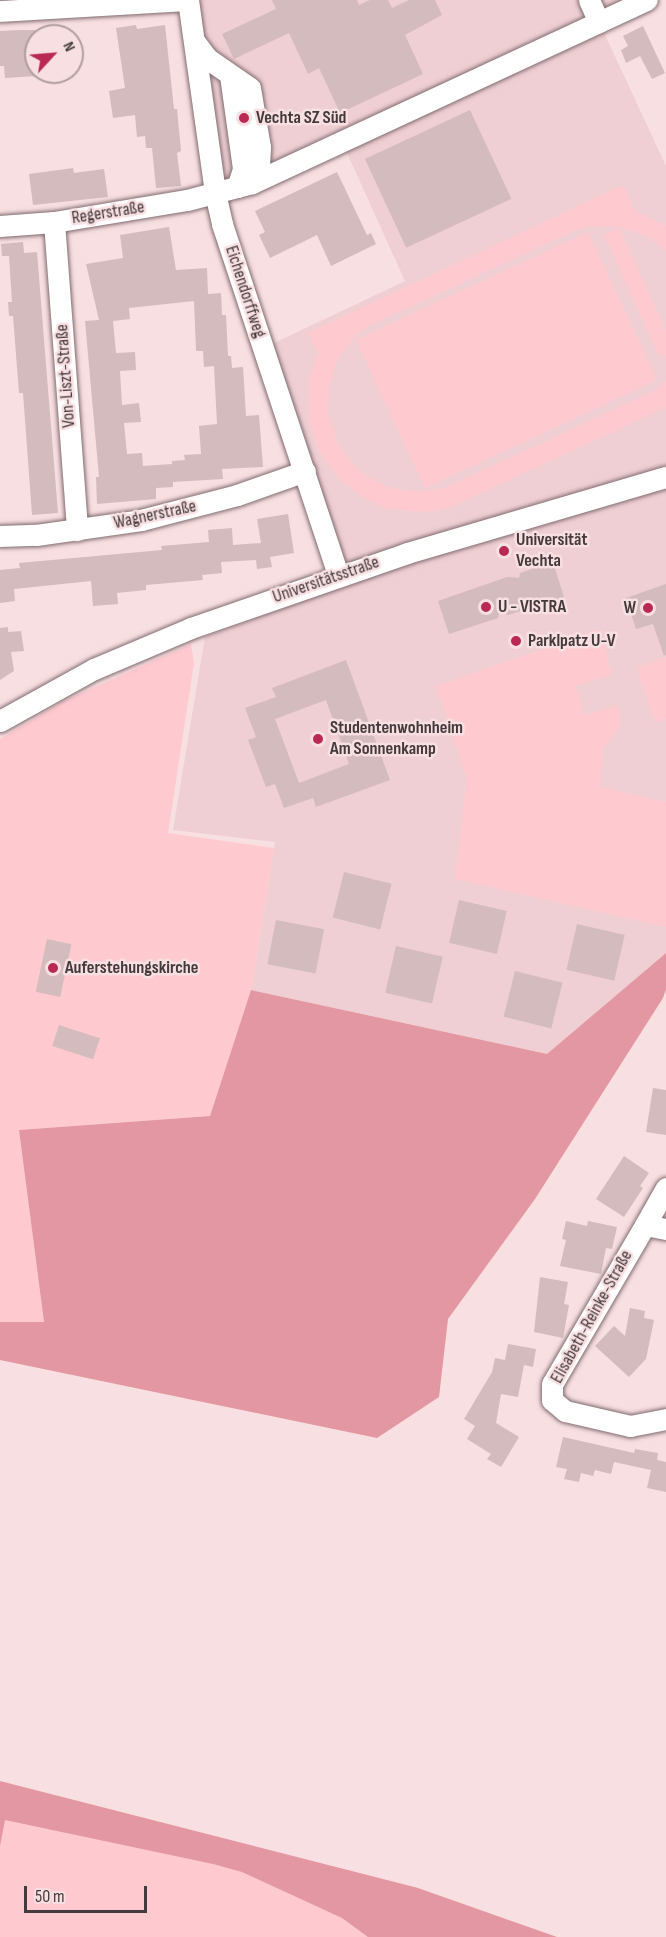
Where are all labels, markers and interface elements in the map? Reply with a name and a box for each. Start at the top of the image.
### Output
north arrow [24,24,84,84]
text: N [58,39,79,55]
place label: Vechta SZ Süd [256,107,346,129]
marker: Vechta SZ Süd [237,111,251,125]
street label: Regerstraße [70,197,146,229]
street label: Eichendorffweg [220,243,270,341]
street label: Von-Liszt-Straße [52,323,80,429]
street label: Wagnerstraße [112,496,198,534]
place label: Universität Vechta [516,530,587,572]
marker: Universität Vechta [497,544,511,558]
street label: Universitätsstraße [270,552,382,608]
place label: U - VISTRA [498,596,566,618]
place label: W [623,597,636,619]
marker: U - VISTRA [479,600,493,614]
marker: W [641,601,655,615]
place label: Parklpatz U-V [528,630,616,652]
marker: Parklpatz U-V [509,634,523,648]
place label: Studentenwohnheim Am Sonnenkamp [330,718,463,760]
marker: Studentenwohnheim Am Sonnenkamp [311,732,325,746]
place label: Auferstehungskirche [65,957,199,979]
marker: Auferstehungskirche [46,961,60,975]
street label: Elisabeth-Reinke-Straße [546,1247,638,1387]
scale bar [27,1874,150,1912]
text: 50 m [35,1886,65,1907]

